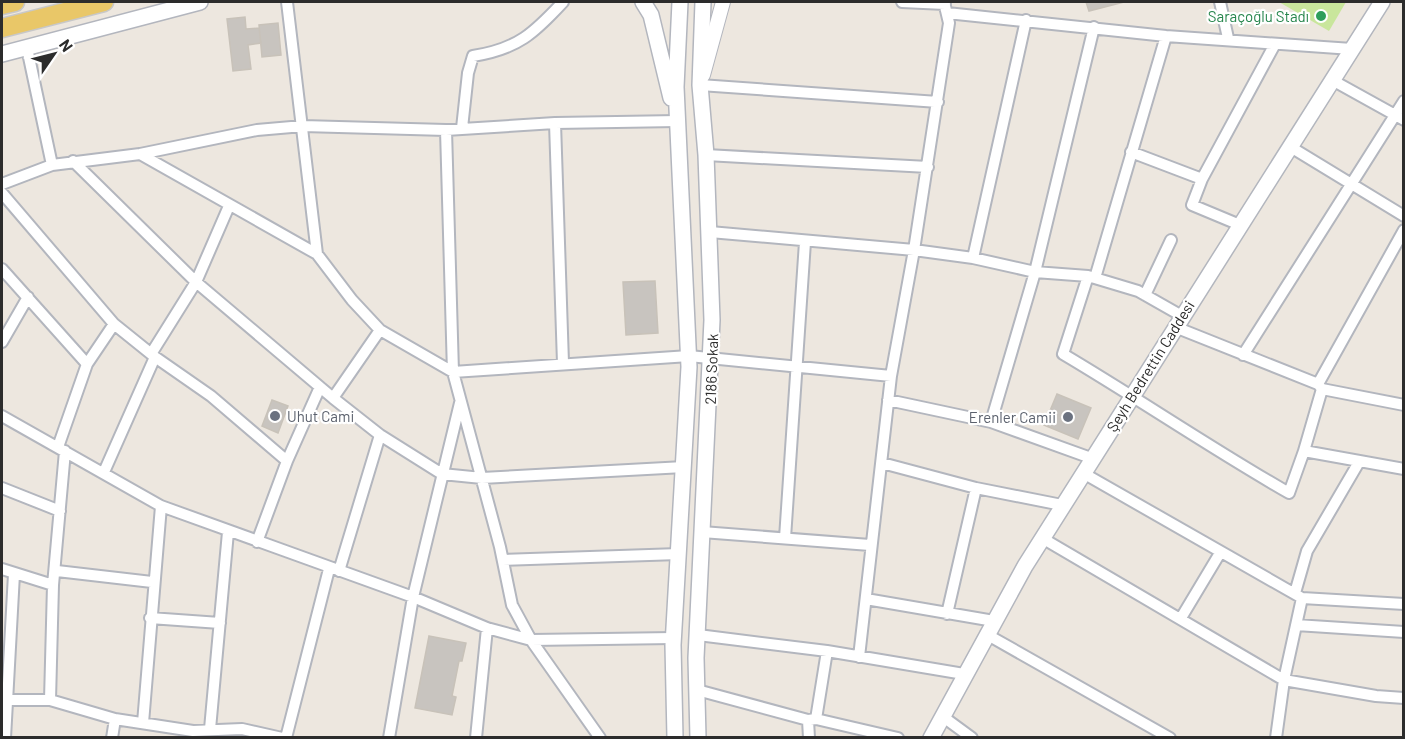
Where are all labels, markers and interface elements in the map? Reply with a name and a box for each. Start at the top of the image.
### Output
place label: Saraçoğlu Stadı [1208,7,1309,25]
marker: Saraçoğlu Stadı [1314,9,1328,23]
north arrow [24,24,84,84]
text: N [56,35,78,55]
street label: Şeyh Bedrettin Caddesi [1102,297,1198,435]
street label: 2186 Sokak [701,333,721,405]
place label: Uhut Cami [287,407,354,425]
place label: Erenler Camii [969,408,1056,426]
marker: Uhut Cami [268,409,282,423]
marker: Erenler Camii [1061,410,1075,424]

